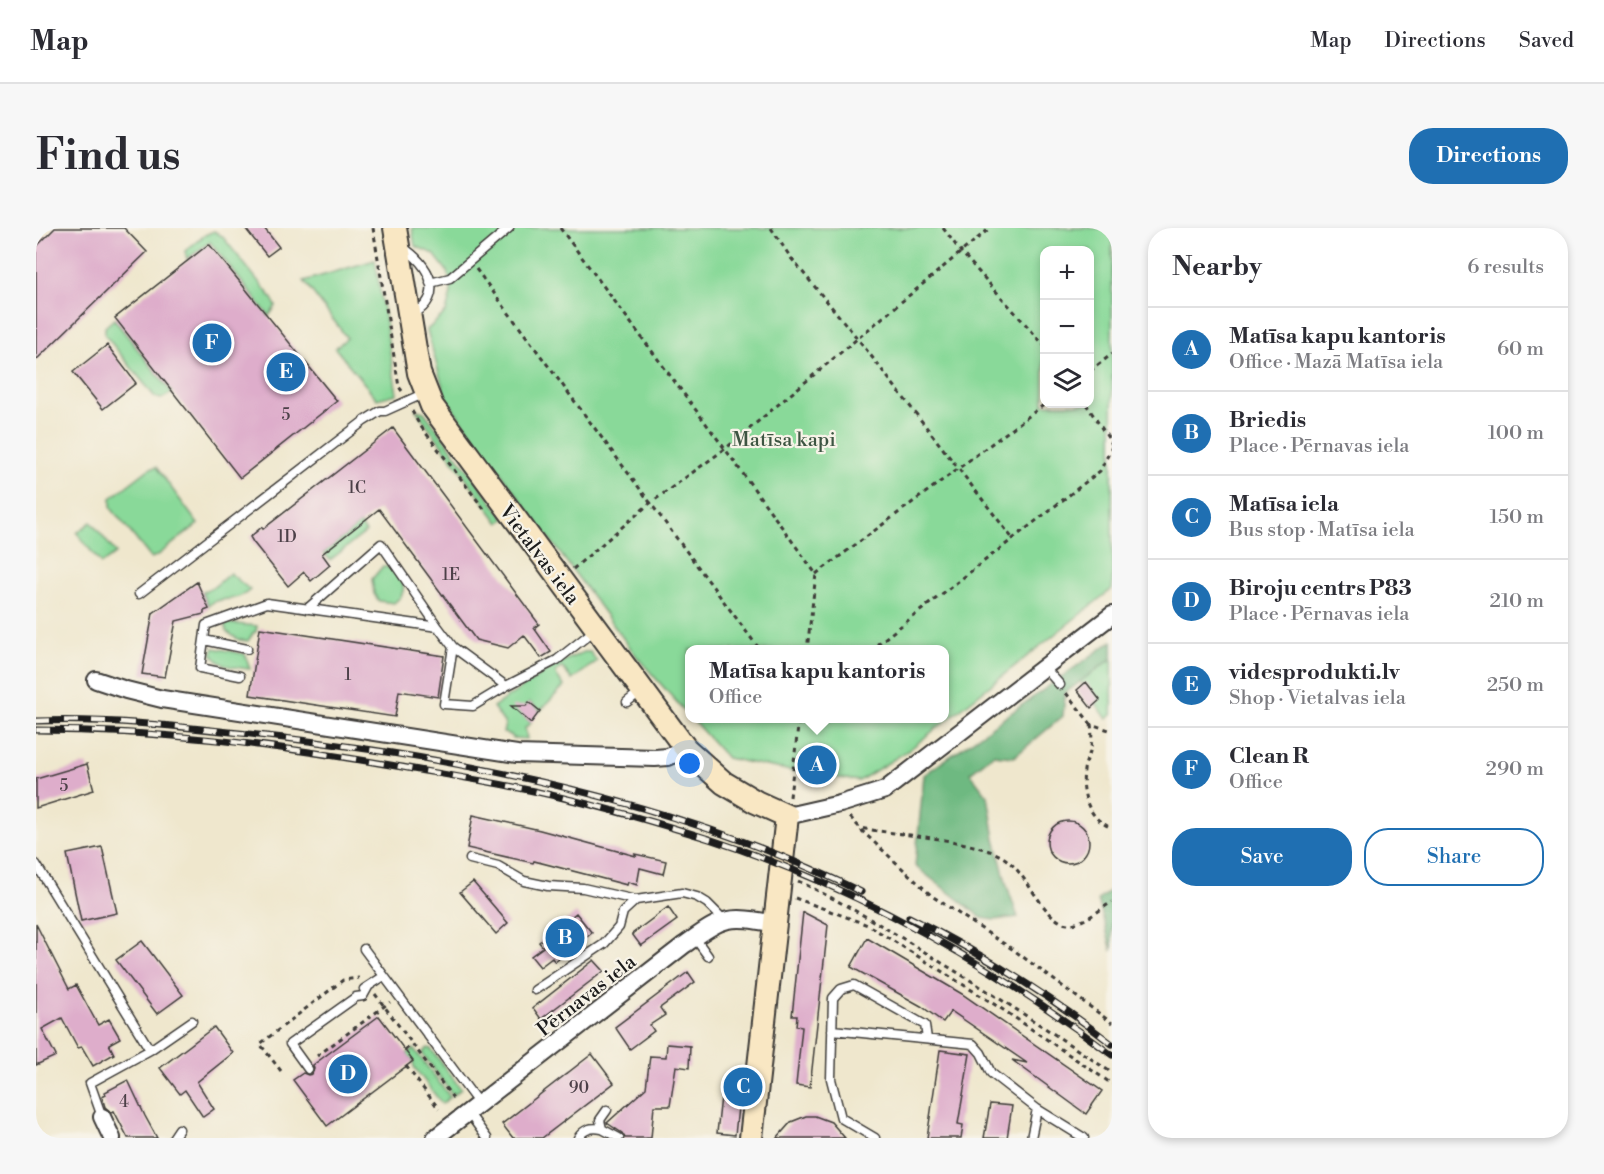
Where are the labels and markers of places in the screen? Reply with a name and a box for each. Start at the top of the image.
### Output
pin: F [192,320,231,366]
pin: E [266,350,306,394]
pin: A [798,742,836,788]
pin: B [546,916,584,960]
pin: D [328,1052,368,1096]
pin: C [724,1064,762,1110]

